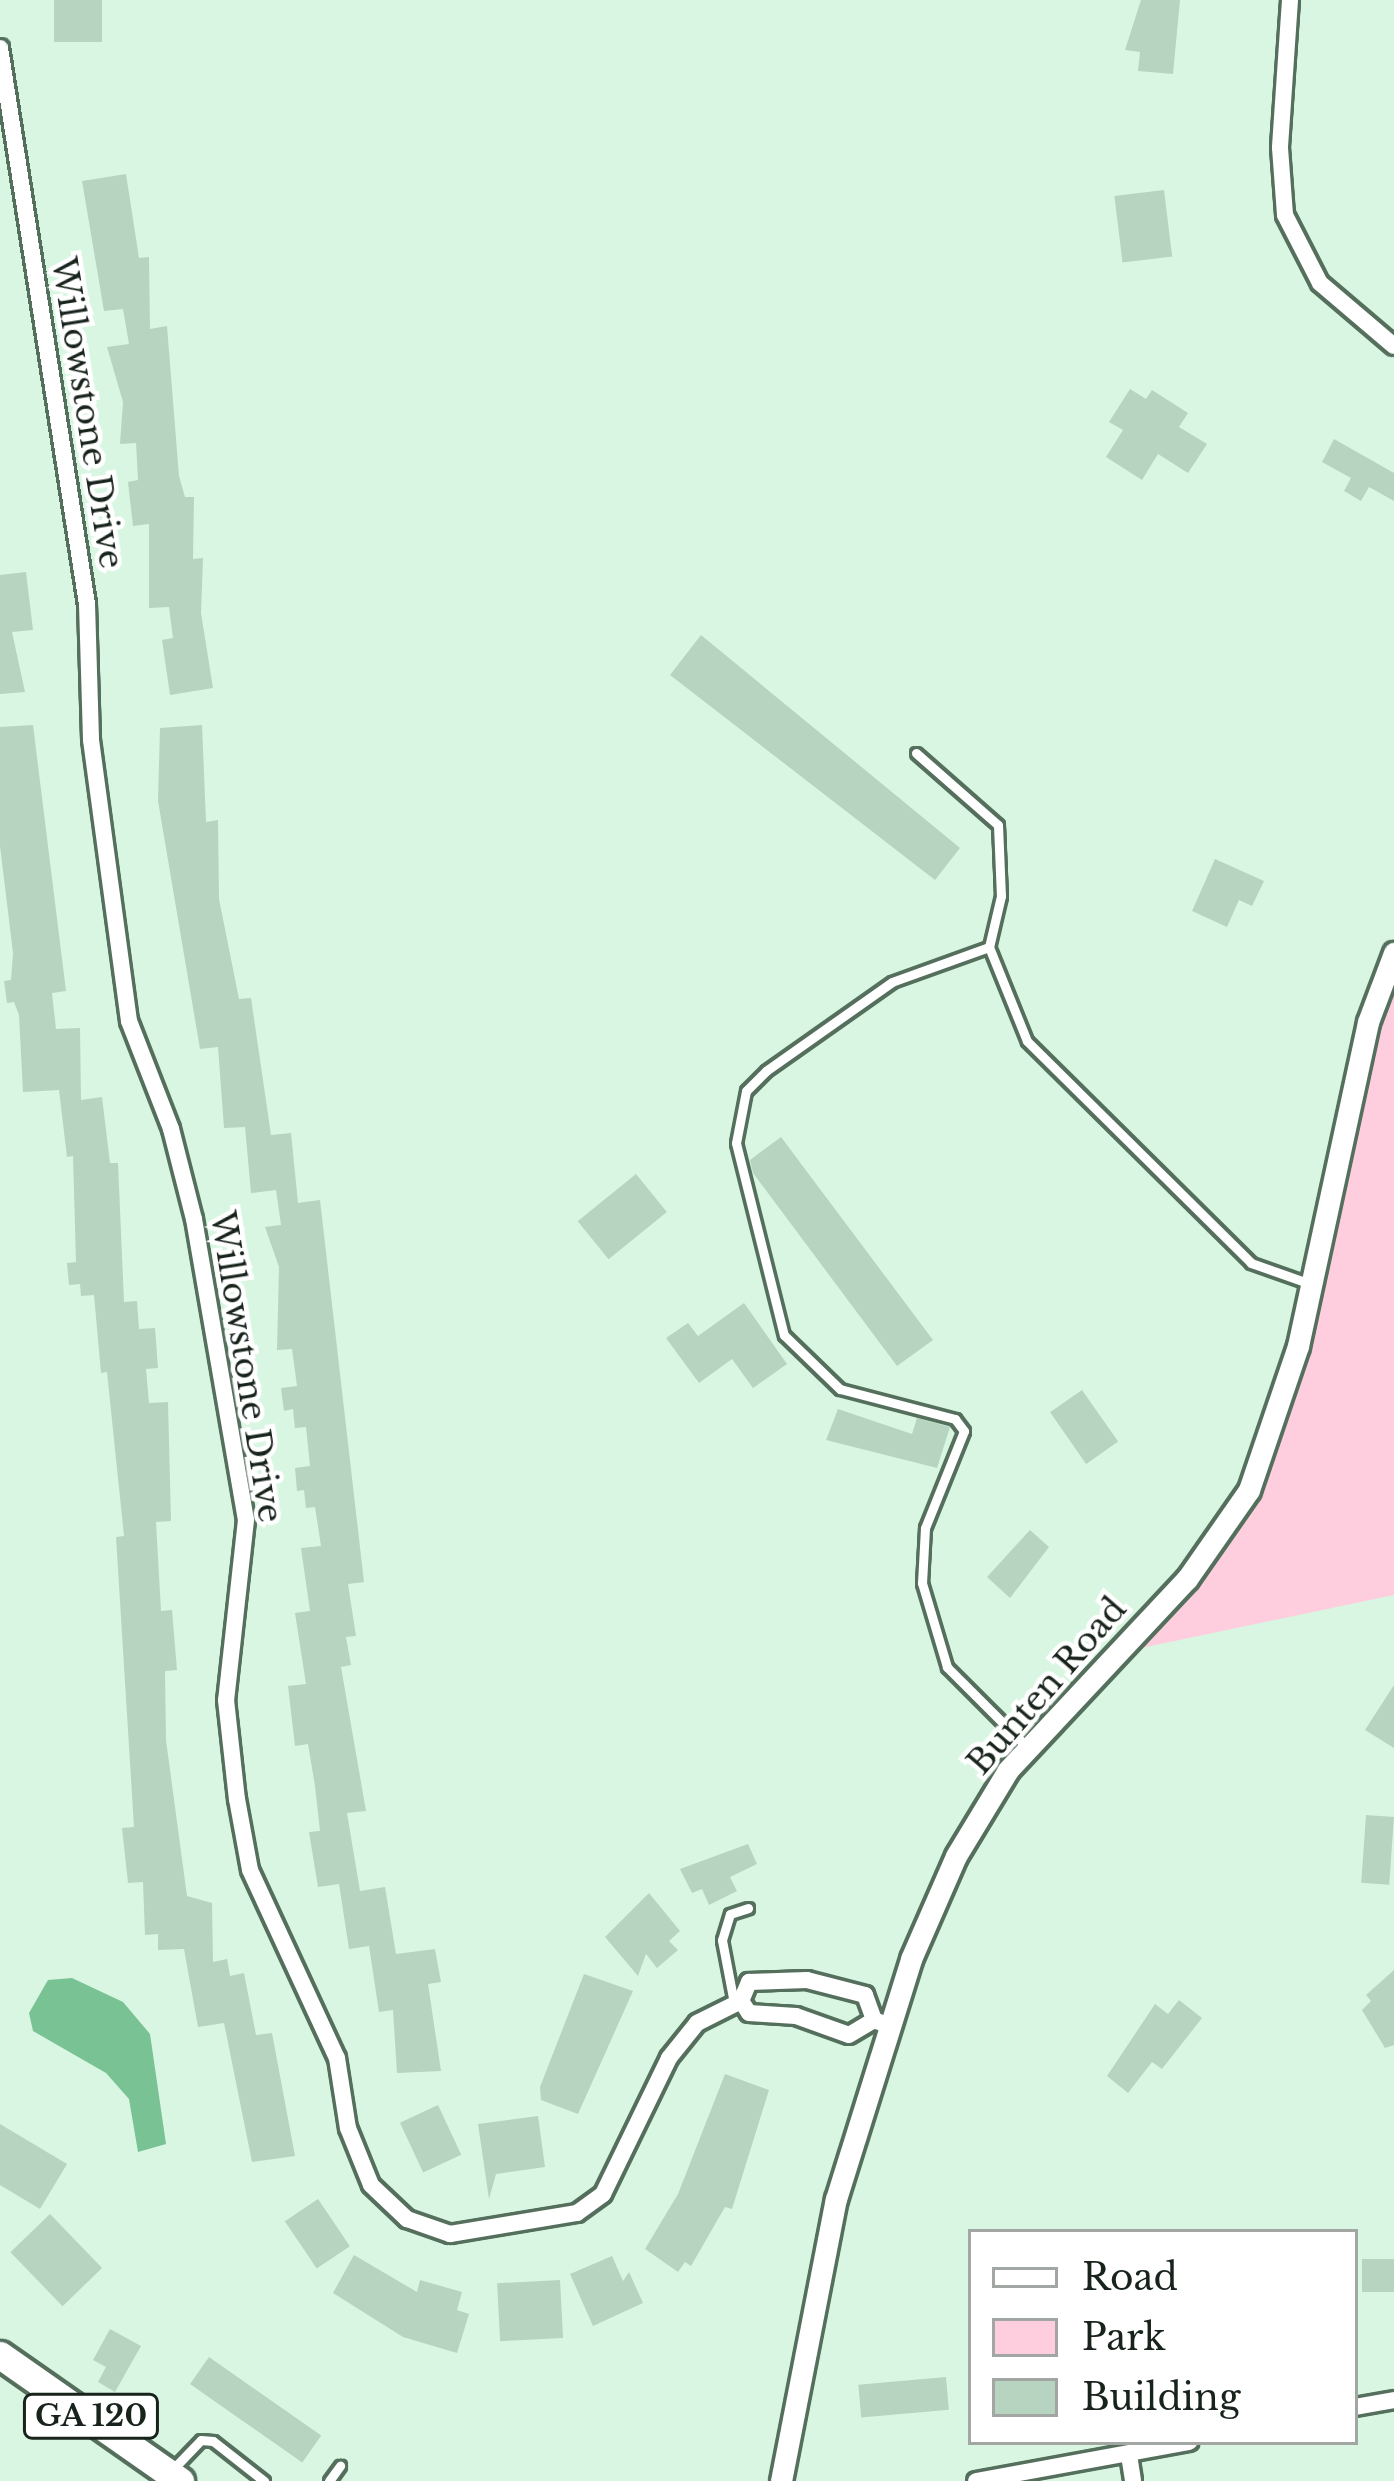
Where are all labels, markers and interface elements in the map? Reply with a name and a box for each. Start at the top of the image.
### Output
street label: Willowstone Drive [43,255,131,571]
street label: Willowstone Drive [202,1209,290,1525]
street label: Bunten Road [959,1589,1135,1783]
legend [968,2229,1358,2445]
text: Road [1082,2255,1178,2300]
text: Park [1082,2315,1166,2360]
text: Building [1082,2375,1240,2420]
road number: GA 120 [22,2392,160,2440]

